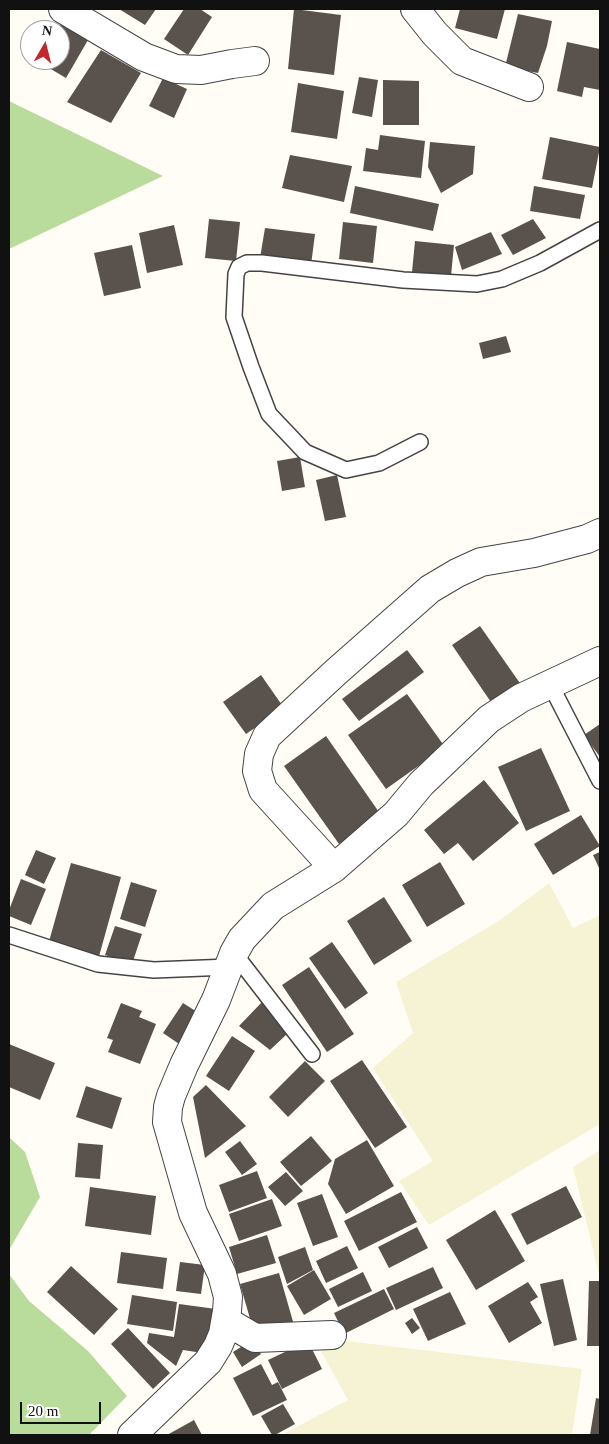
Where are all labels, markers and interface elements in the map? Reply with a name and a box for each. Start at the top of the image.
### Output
north arrow [20,20,70,70]
text: N [41,23,53,39]
scale bar [22,1392,104,1424]
text: 20 m [28,1403,58,1419]

